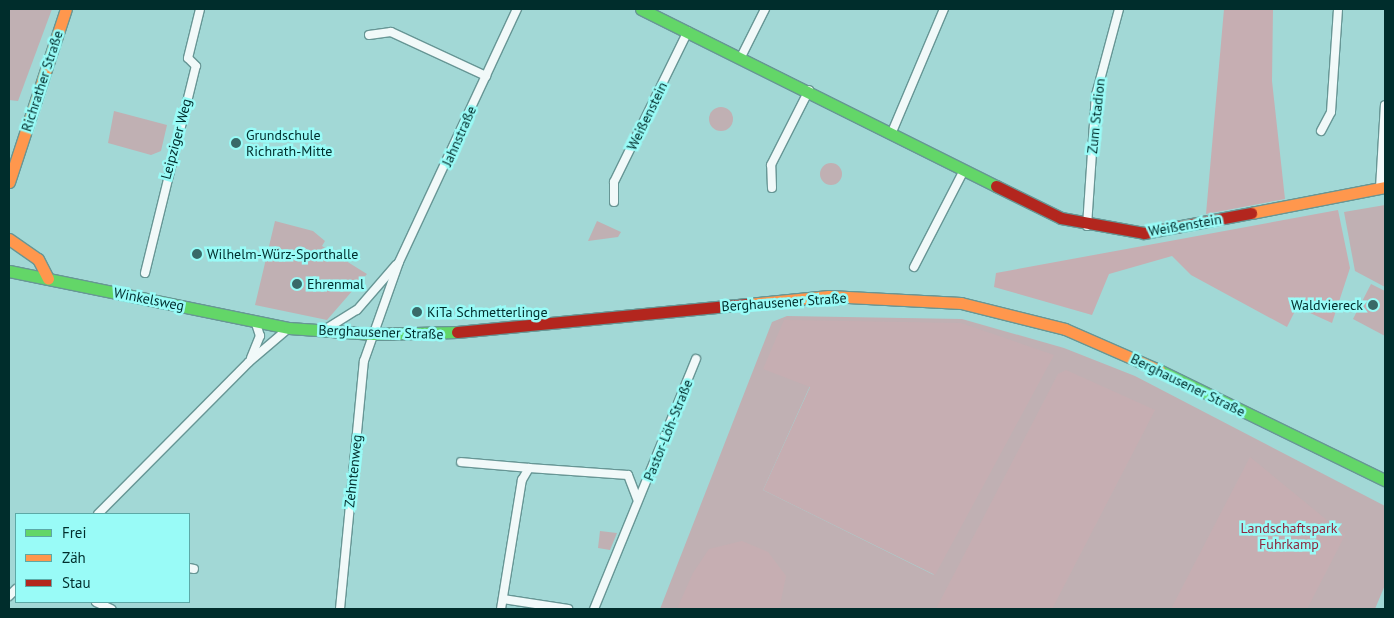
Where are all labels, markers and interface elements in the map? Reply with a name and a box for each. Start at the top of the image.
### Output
street label: Richrather Straße [18,28,66,134]
street label: Zum Stadion [1084,78,1108,154]
street label: Weißenstein [623,79,671,153]
street label: Leipziger Weg [157,97,195,181]
street label: Jahnstraße [438,103,480,169]
place label: Grundschule Richrath-Mitte [246,127,332,160]
marker: Grundschule Richrath-Mitte [230,137,242,149]
street label: Weißenstein [1147,210,1223,240]
place label: Wilhelm-Würz-Sporthalle [207,246,358,262]
marker: Wilhelm-Würz-Sporthalle [191,248,203,260]
place label: Ehrenmal [307,276,364,292]
marker: Ehrenmal [291,278,303,290]
street label: Winkelsweg [112,284,186,314]
street label: Berghausener Straße [721,289,847,315]
place label: Waldviereck [1291,297,1363,313]
marker: Waldviereck [1367,299,1379,311]
place label: KiTa Schmetterlinge [427,304,547,320]
marker: KiTa Schmetterlinge [411,306,423,318]
street label: Berghausener Straße [318,321,444,343]
street label: Berghausener Straße [1128,350,1248,420]
street label: Pastor-Löh-Straße [640,377,696,483]
street label: Zehntenweg [341,434,365,508]
legend [15,513,190,603]
park label: Landschaftspark Fuhrkamp [1241,520,1337,552]
text: Frei [62,523,87,542]
text: Zäh [62,548,86,567]
text: Stau [62,573,91,592]

